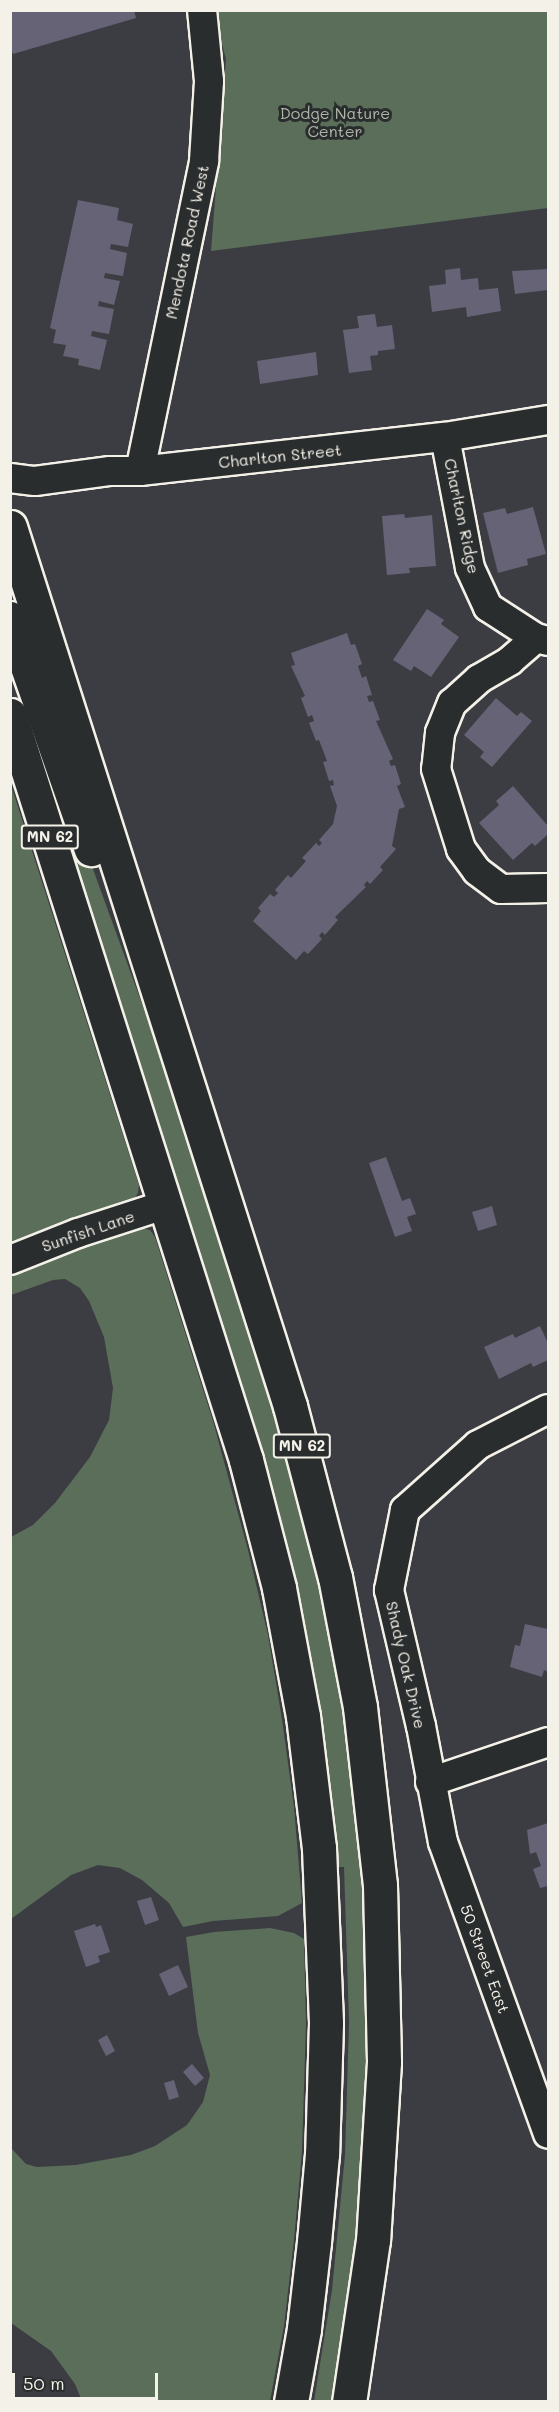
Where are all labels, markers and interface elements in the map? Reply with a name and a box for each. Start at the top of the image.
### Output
park label: Dodge Nature Center [280,103,390,141]
street label: Mendota Road West [161,163,213,321]
street label: Charlton Street [217,440,343,472]
street label: Charlton Ridge [440,457,484,575]
road number: MN 62 [20,825,80,849]
street label: Sunfish Lane [39,1206,137,1256]
road number: MN 62 [272,1434,332,1458]
street label: Shady Oak Drive [382,1599,430,1731]
street label: 50 Street East [456,1902,514,2016]
scale bar [15,2361,160,2399]
text: 50 m [23,2371,65,2395]

